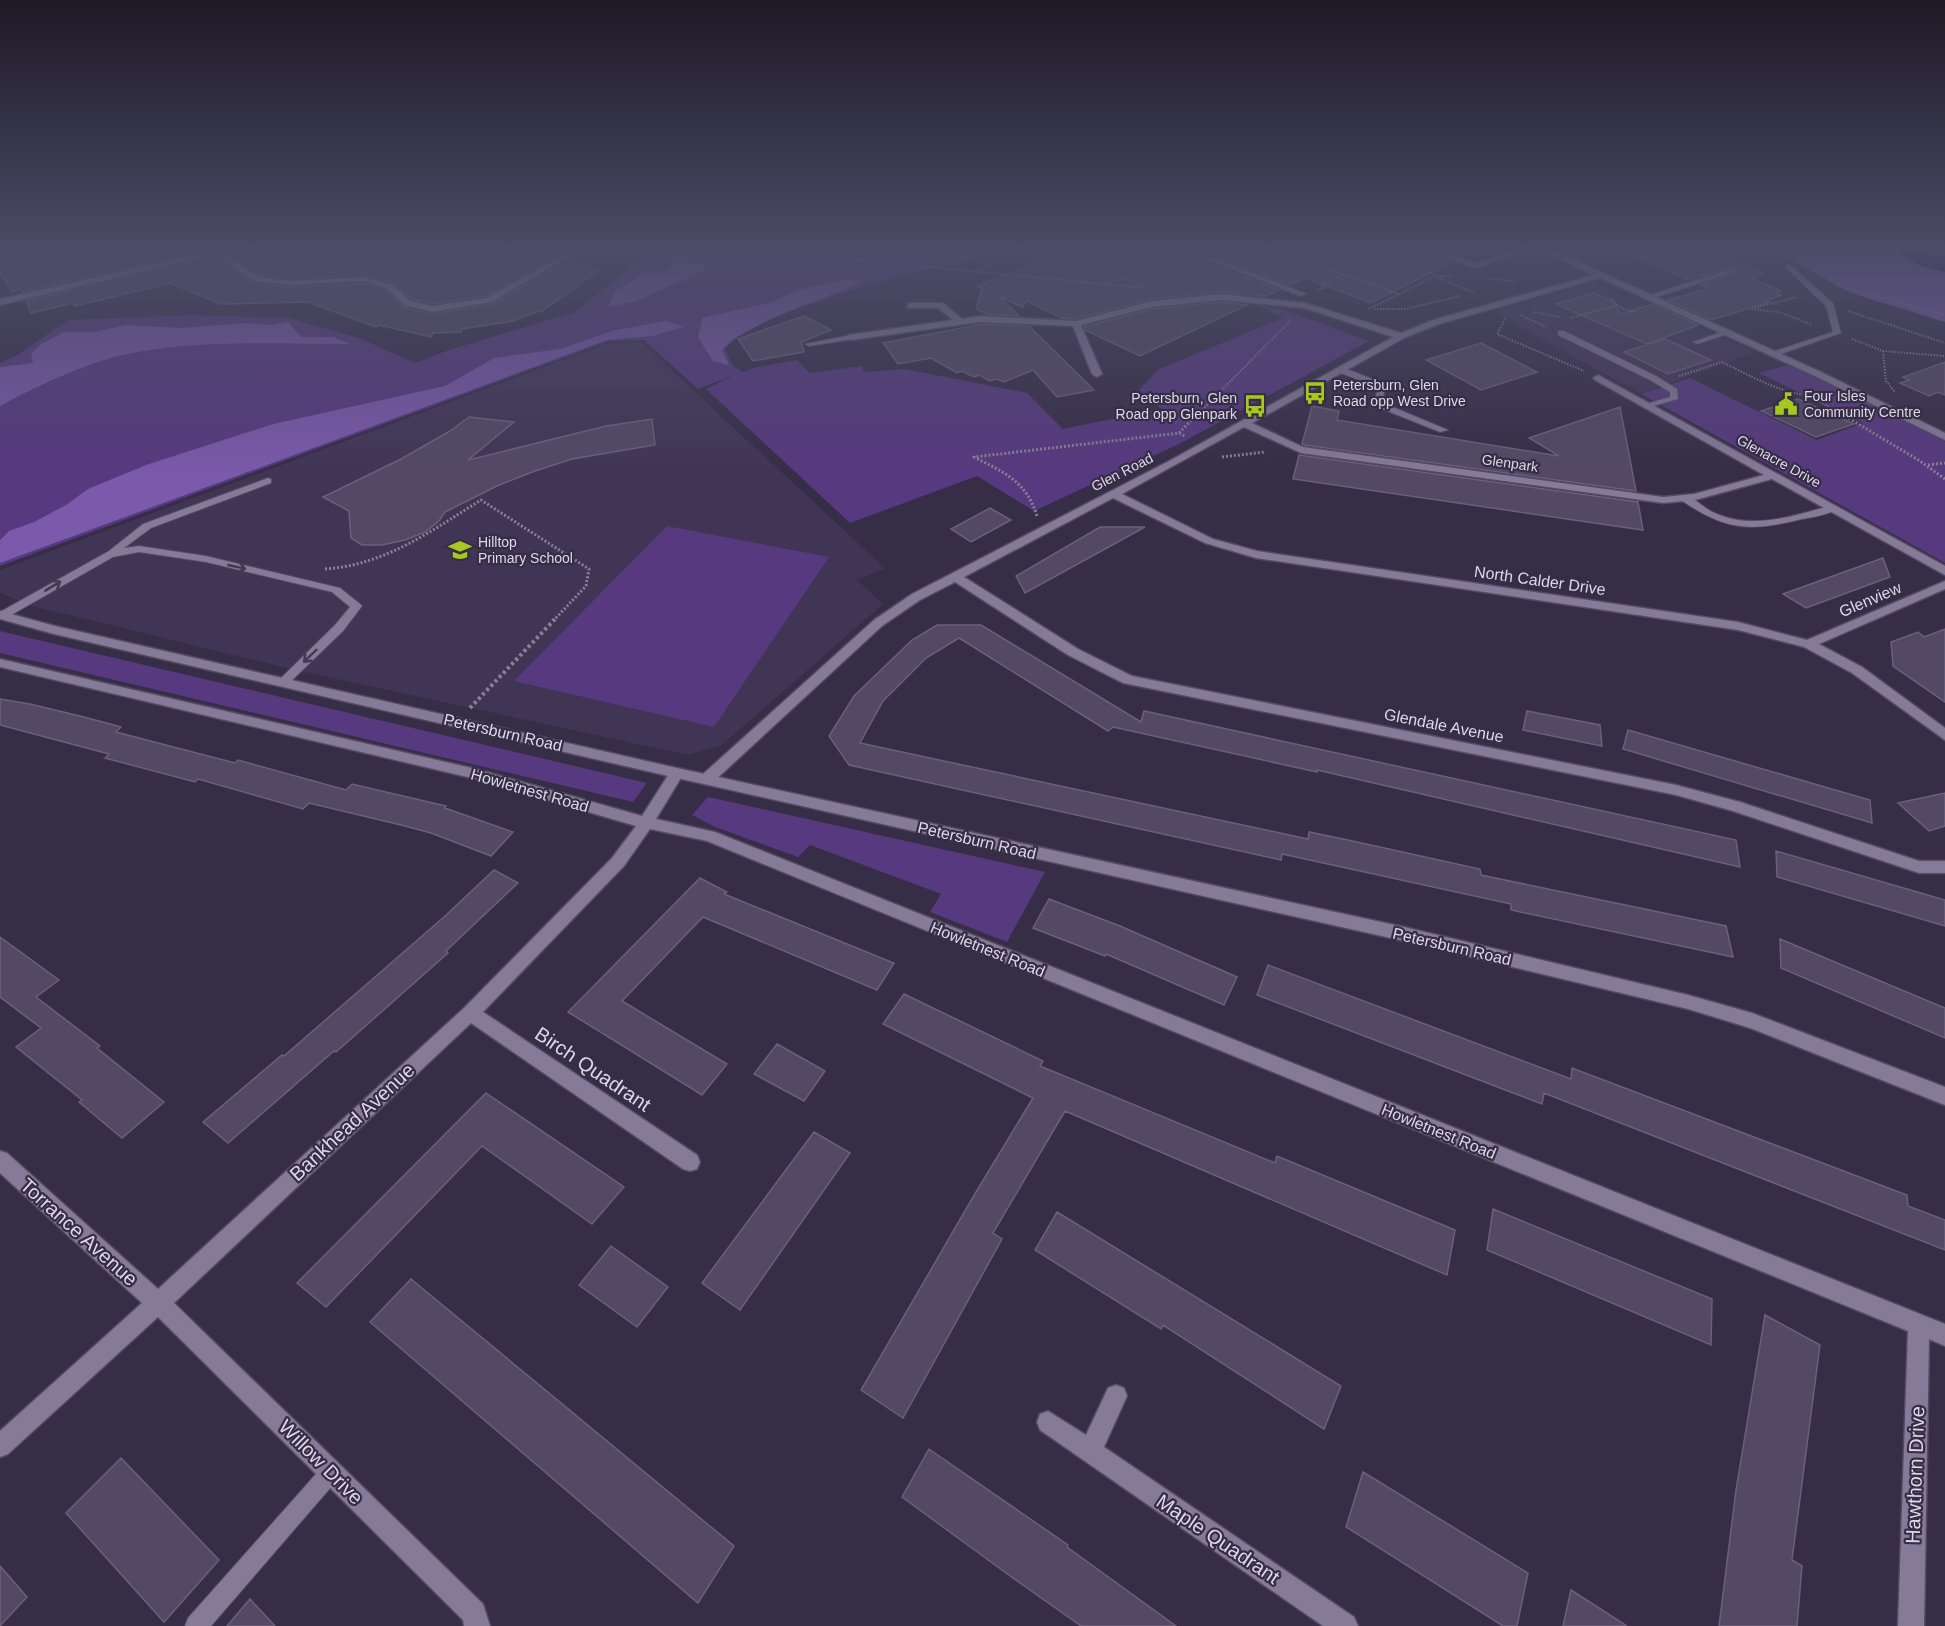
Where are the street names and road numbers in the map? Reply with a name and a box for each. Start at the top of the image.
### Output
street label: Glenacre Drive [1734,431,1824,491]
street label: Glen Road [1089,450,1155,494]
street label: Glenpark [1481,451,1540,475]
street label: North Calder Drive [1473,563,1607,598]
street label: Glenview [1837,579,1904,620]
street label: Glendale Avenue [1383,706,1505,745]
street label: Petersburn Road [442,711,564,754]
street label: Howletnest Road [469,766,591,815]
street label: Petersburn Road [916,819,1038,862]
street label: Howletnest Road [928,919,1047,980]
street label: Petersburn Road [1391,925,1513,968]
street label: Birch Quadrant [531,1022,655,1116]
street label: Bankhead Avenue [285,1059,419,1185]
street label: Howletnest Road [1379,1101,1498,1162]
street label: Torrance Avenue [16,1174,142,1290]
street label: Hawthorn Drive [1902,1406,1928,1544]
street label: Willow Drive [274,1415,368,1509]
street label: Maple Quadrant [1152,1490,1284,1588]

